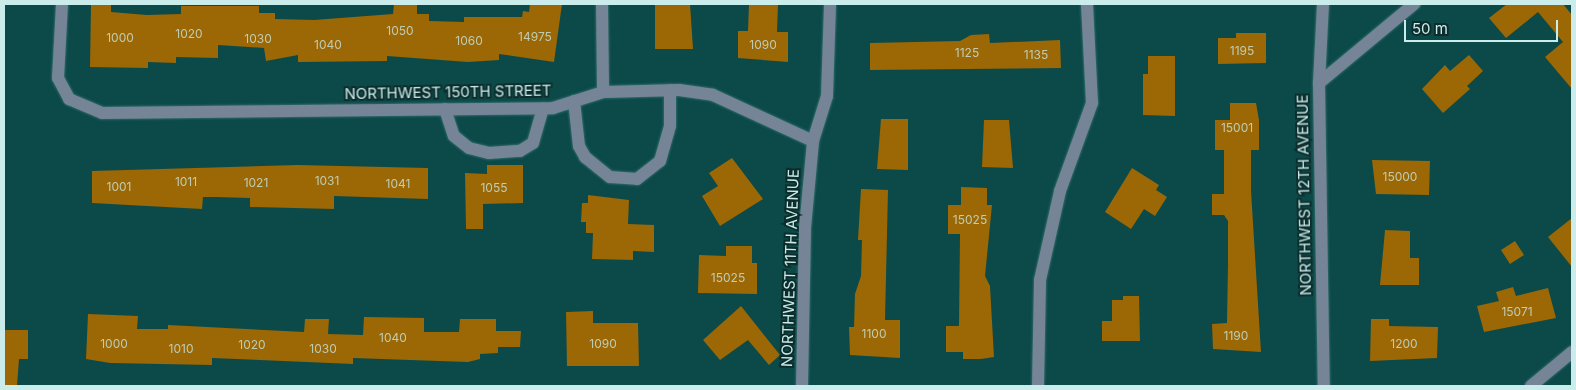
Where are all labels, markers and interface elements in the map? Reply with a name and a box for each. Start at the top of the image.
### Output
scale bar [1406,10,1560,42]
text: 50 m [1412,19,1448,38]
house number: 1050 [386,24,414,38]
house number: 1020 [175,27,203,41]
house number: 14975 [518,30,552,44]
house number: 1000 [106,31,134,45]
house number: 1030 [244,32,272,46]
house number: 1060 [455,34,483,48]
house number: 1040 [314,38,342,52]
house number: 1090 [749,38,777,52]
house number: 1195 [1230,44,1254,58]
house number: 1125 [955,46,979,60]
house number: 1135 [1024,48,1048,62]
street label: NORTHWEST 150TH STREET [344,81,552,103]
street label: NORTHWEST 12TH AVENUE [1293,94,1315,296]
house number: 15001 [1221,121,1253,135]
street label: NORTHWEST 11TH AVENUE [778,169,802,367]
house number: 15000 [1383,170,1417,184]
house number: 1031 [315,174,339,188]
house number: 1011 [175,175,197,189]
house number: 1021 [244,176,268,190]
house number: 1041 [386,177,410,191]
house number: 1001 [107,180,131,194]
house number: 1055 [480,181,508,195]
house number: 15025 [953,213,987,227]
house number: 15025 [711,271,745,285]
house number: 15071 [1501,305,1533,319]
house number: 1100 [862,327,886,341]
house number: 1190 [1224,329,1248,343]
house number: 1040 [379,331,407,345]
house number: 1000 [100,337,128,351]
house number: 1090 [589,337,617,351]
house number: 1200 [1390,337,1418,351]
house number: 1020 [238,338,266,352]
house number: 1010 [169,342,193,356]
house number: 1030 [309,342,337,356]

